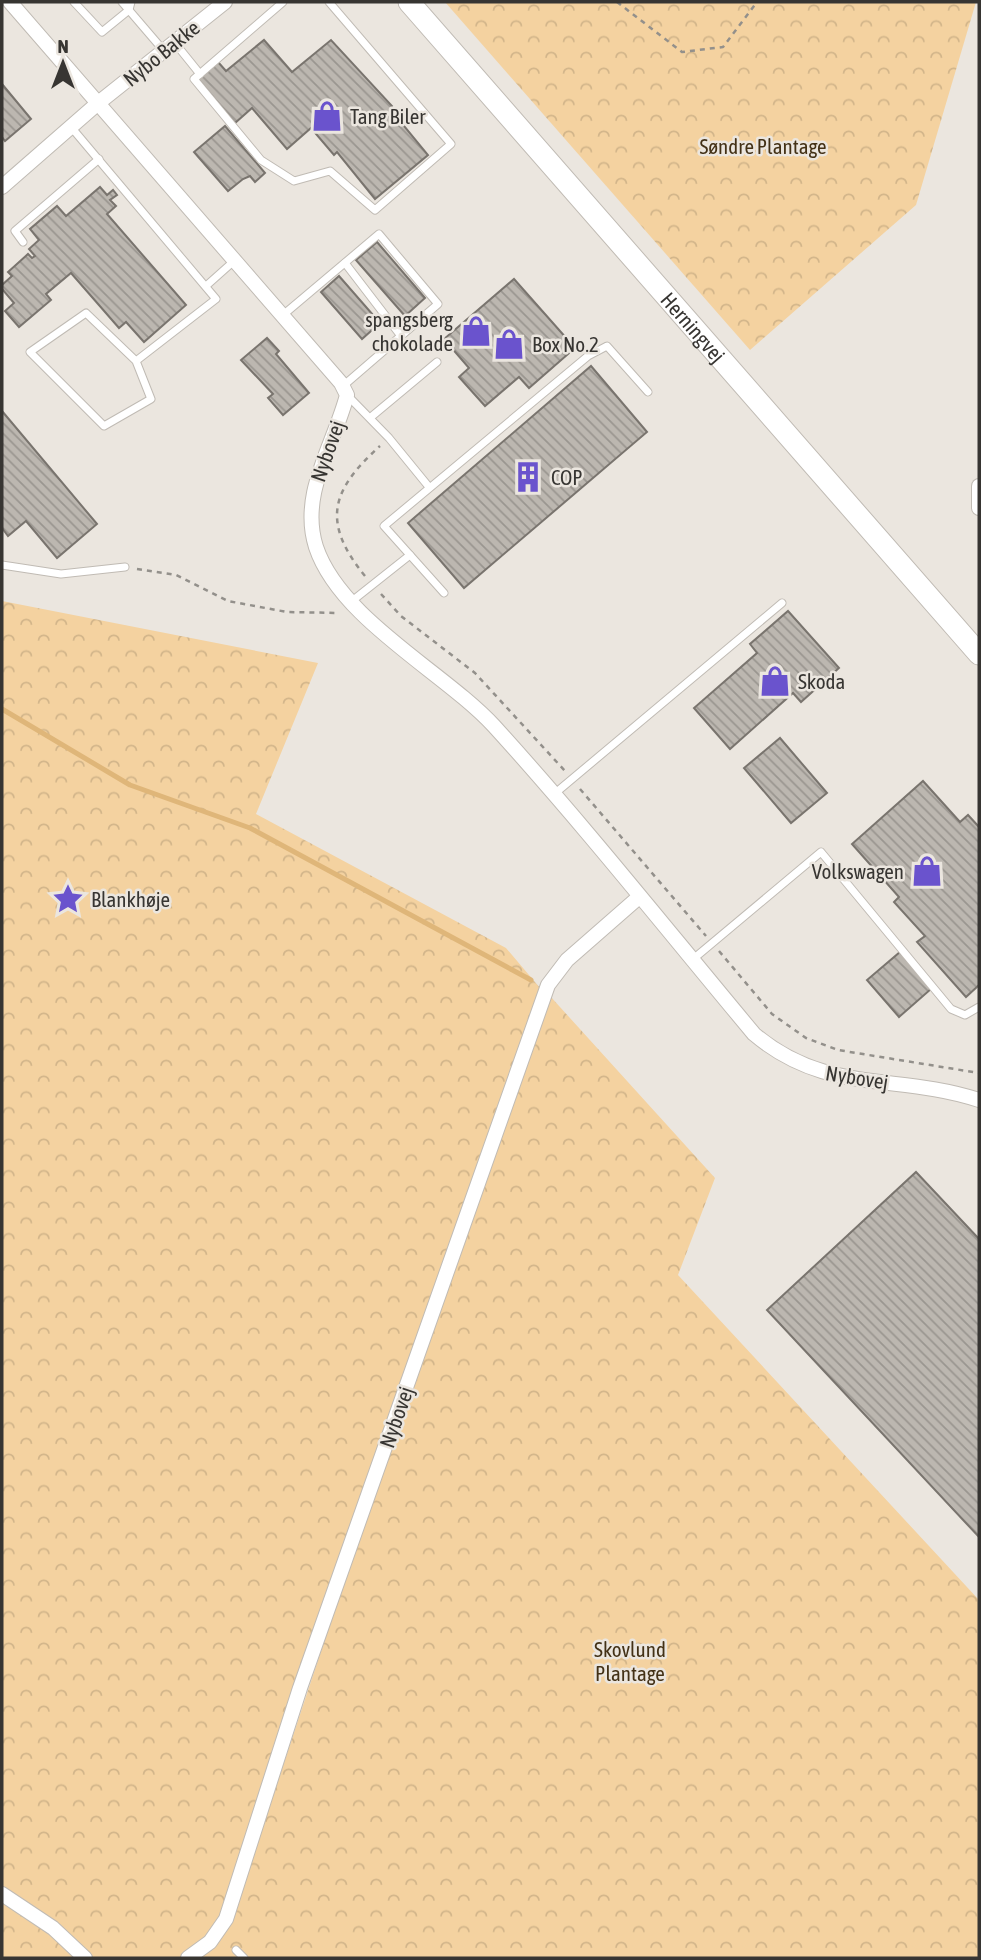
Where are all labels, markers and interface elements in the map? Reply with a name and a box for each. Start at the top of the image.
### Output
street label: Nybo Bakke [118,15,204,91]
north arrow [28,28,98,98]
text: N [57,35,69,57]
shop icon: Tang Biler [310,99,344,133]
place label: Tang Biler [350,104,426,128]
park label: Søndre Plantage [699,134,827,158]
street label: Herningvej [656,287,730,367]
place label: spangsberg chokolade [365,307,453,355]
shop icon: spangsberg chokolade [459,314,493,348]
shop icon: Box No.2 [492,327,526,361]
place label: Box No.2 [532,332,599,356]
street label: Nybovej [305,417,349,485]
building icon: COP [511,460,545,494]
place label: COP [551,465,583,489]
shop icon: Skoda [758,664,792,698]
place label: Skoda [798,669,845,693]
shop icon: Volkswagen [910,854,944,888]
place label: Volkswagen [812,859,904,883]
place icon: Blankhøje [51,882,85,916]
place label: Blankhøje [91,887,170,911]
street label: Nybovej [824,1060,890,1094]
street label: Nybovej [374,1383,418,1451]
park label: Skovlund Plantage [594,1637,666,1685]

